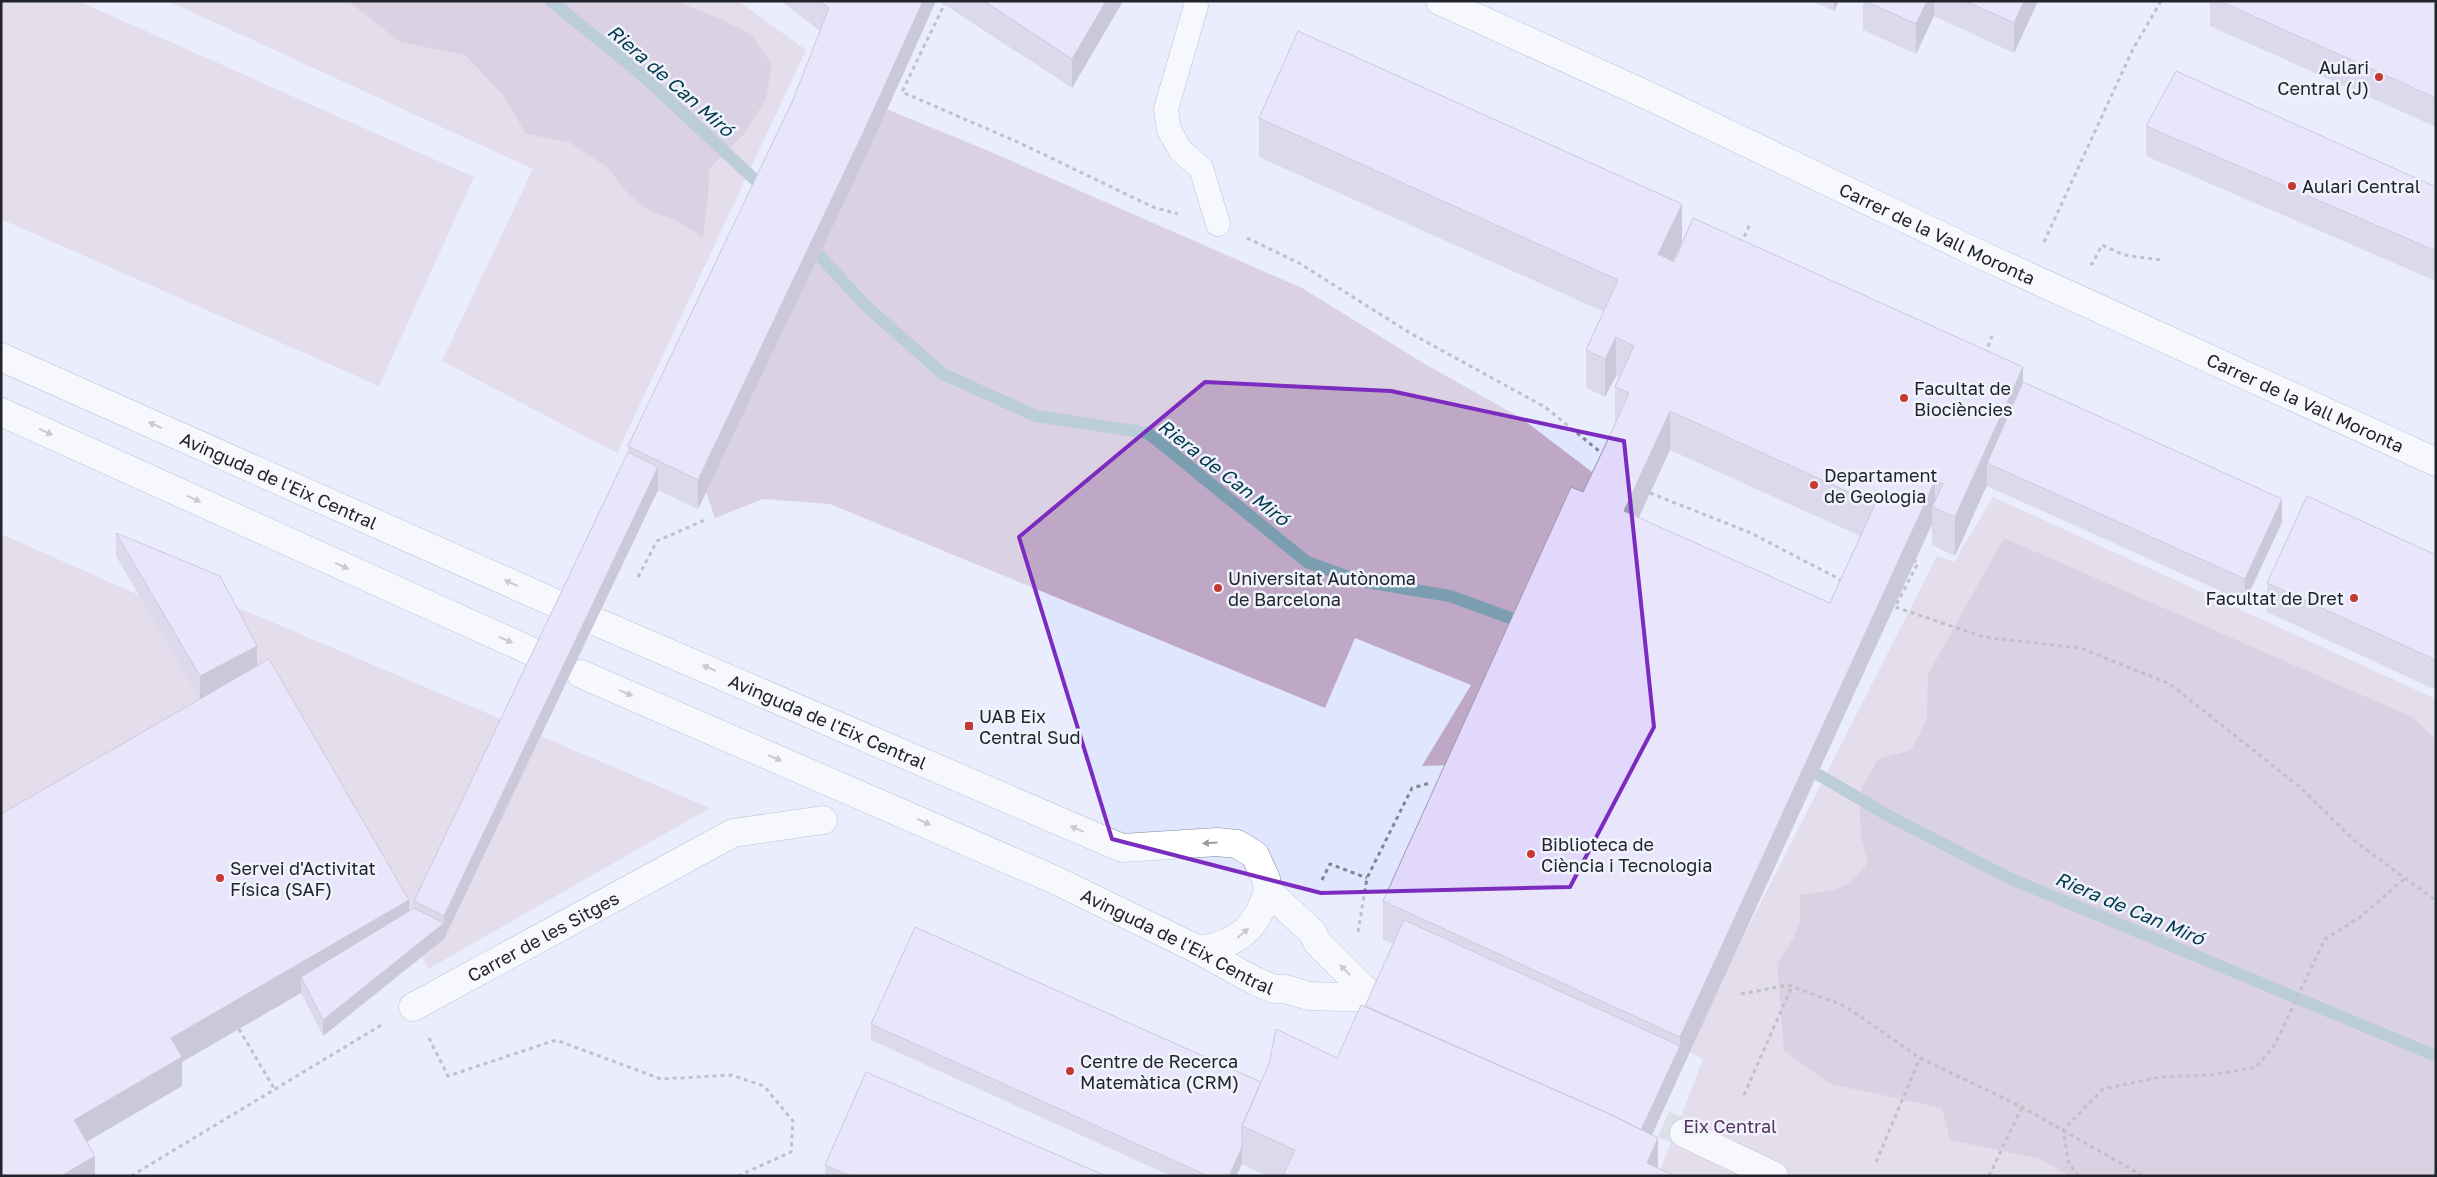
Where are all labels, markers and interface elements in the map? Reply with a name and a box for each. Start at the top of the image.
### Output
water label: Riera de Can Miró [603,19,740,142]
place label: Aulari Central (J) [2277,56,2369,99]
marker: Aulari Central (J) [2373,71,2385,83]
place label: Aulari Central [2302,175,2421,197]
street label: Carrer de la Vall Moronta [1836,178,2039,289]
marker: Aulari Central [2286,180,2298,192]
street label: Carrer de la Vall Moronta [2203,348,2407,457]
place label: Facultat de Biociències [1914,377,2012,420]
marker: Facultat de Biociències [1898,392,1910,404]
water label: Riera de Can Miró [1154,414,1295,531]
one-way arrow [148,420,162,428]
street label: Avinguda de l'Eix Central [177,427,381,534]
one-way arrow [39,428,53,436]
place label: Departament de Geologia [1824,464,1938,507]
marker: Departament de Geologia [1808,479,1820,491]
one-way arrow [187,495,201,503]
one-way arrow [335,562,349,570]
place label: Universitat Autònoma de Barcelona [1228,567,1416,610]
one-way arrow [504,579,518,587]
marker: Universitat Autònoma de Barcelona [1212,582,1224,594]
place label: Facultat de Dret [2205,587,2344,609]
marker: Facultat de Dret [2348,592,2360,604]
one-way arrow [499,636,513,644]
one-way arrow [702,664,716,672]
street label: Avinguda de l'Eix Central [725,669,930,774]
one-way arrow [619,689,634,697]
place label: UAB Eix Central Sud [979,705,1081,748]
marker: UAB Eix Central Sud [963,720,975,732]
one-way arrow [768,754,782,762]
one-way arrow [917,819,931,827]
one-way arrow [1070,825,1084,833]
place label: Biblioteca de Ciència i Tecnologia [1541,833,1712,876]
one-way arrow [1201,839,1217,847]
marker: Biblioteca de Ciència i Tecnologia [1525,848,1537,860]
place label: Servei d'Activitat Física (SAF) [230,857,376,900]
water label: Riera de Can Miró [2052,866,2209,950]
marker: Servei d'Activitat Física (SAF) [214,872,226,884]
street label: Avinguda de l'Eix Central [1078,883,1278,999]
street label: Carrer de les Sitges [464,886,623,986]
one-way arrow [1237,927,1249,939]
one-way arrow [1340,964,1352,976]
place label: Centre de Recerca Matemàtica (CRM) [1080,1050,1239,1093]
marker: Centre de Recerca Matemàtica (CRM) [1064,1065,1076,1077]
park label: Eix Central [1683,1115,1777,1137]

